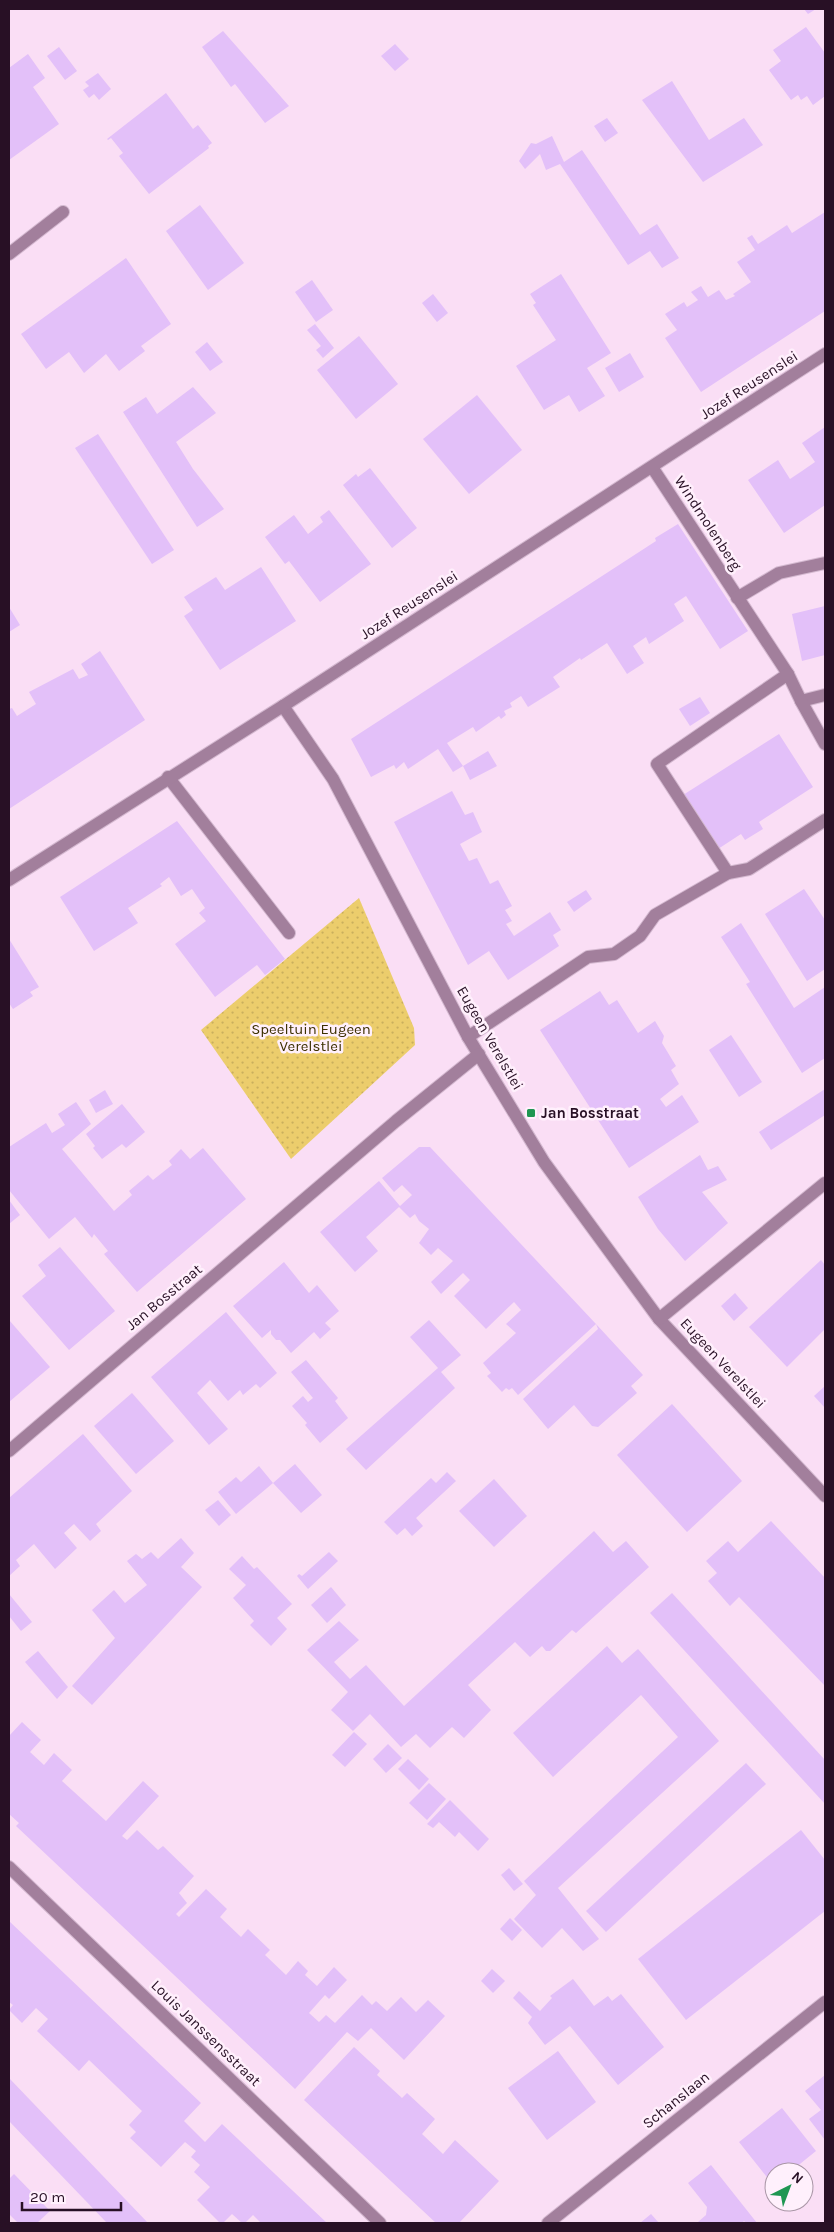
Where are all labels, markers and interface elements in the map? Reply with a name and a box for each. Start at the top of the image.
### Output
street label: Jozef Reusenslei [697,347,801,423]
street label: Windmolenberg [671,472,746,574]
street label: Jozef Reusenslei [357,567,461,643]
street label: Eugeen Verelstlei [453,983,527,1093]
park label: Speeltuin Eugeen Verelstlei [251,1020,371,1055]
place label: Jan Bosstraat [541,1104,639,1122]
marker: Jan Bosstraat [525,1107,537,1119]
street label: Jan Bosstraat [122,1260,206,1334]
street label: Eugeen Verelstlei [677,1314,769,1412]
street label: Louis Janssensstraat [148,1976,265,2090]
street label: Schanslaan [639,2068,713,2132]
north arrow [764,2162,814,2212]
text: N [788,2168,807,2187]
scale bar [22,2180,121,2212]
text: 20 m [30,2188,65,2206]

